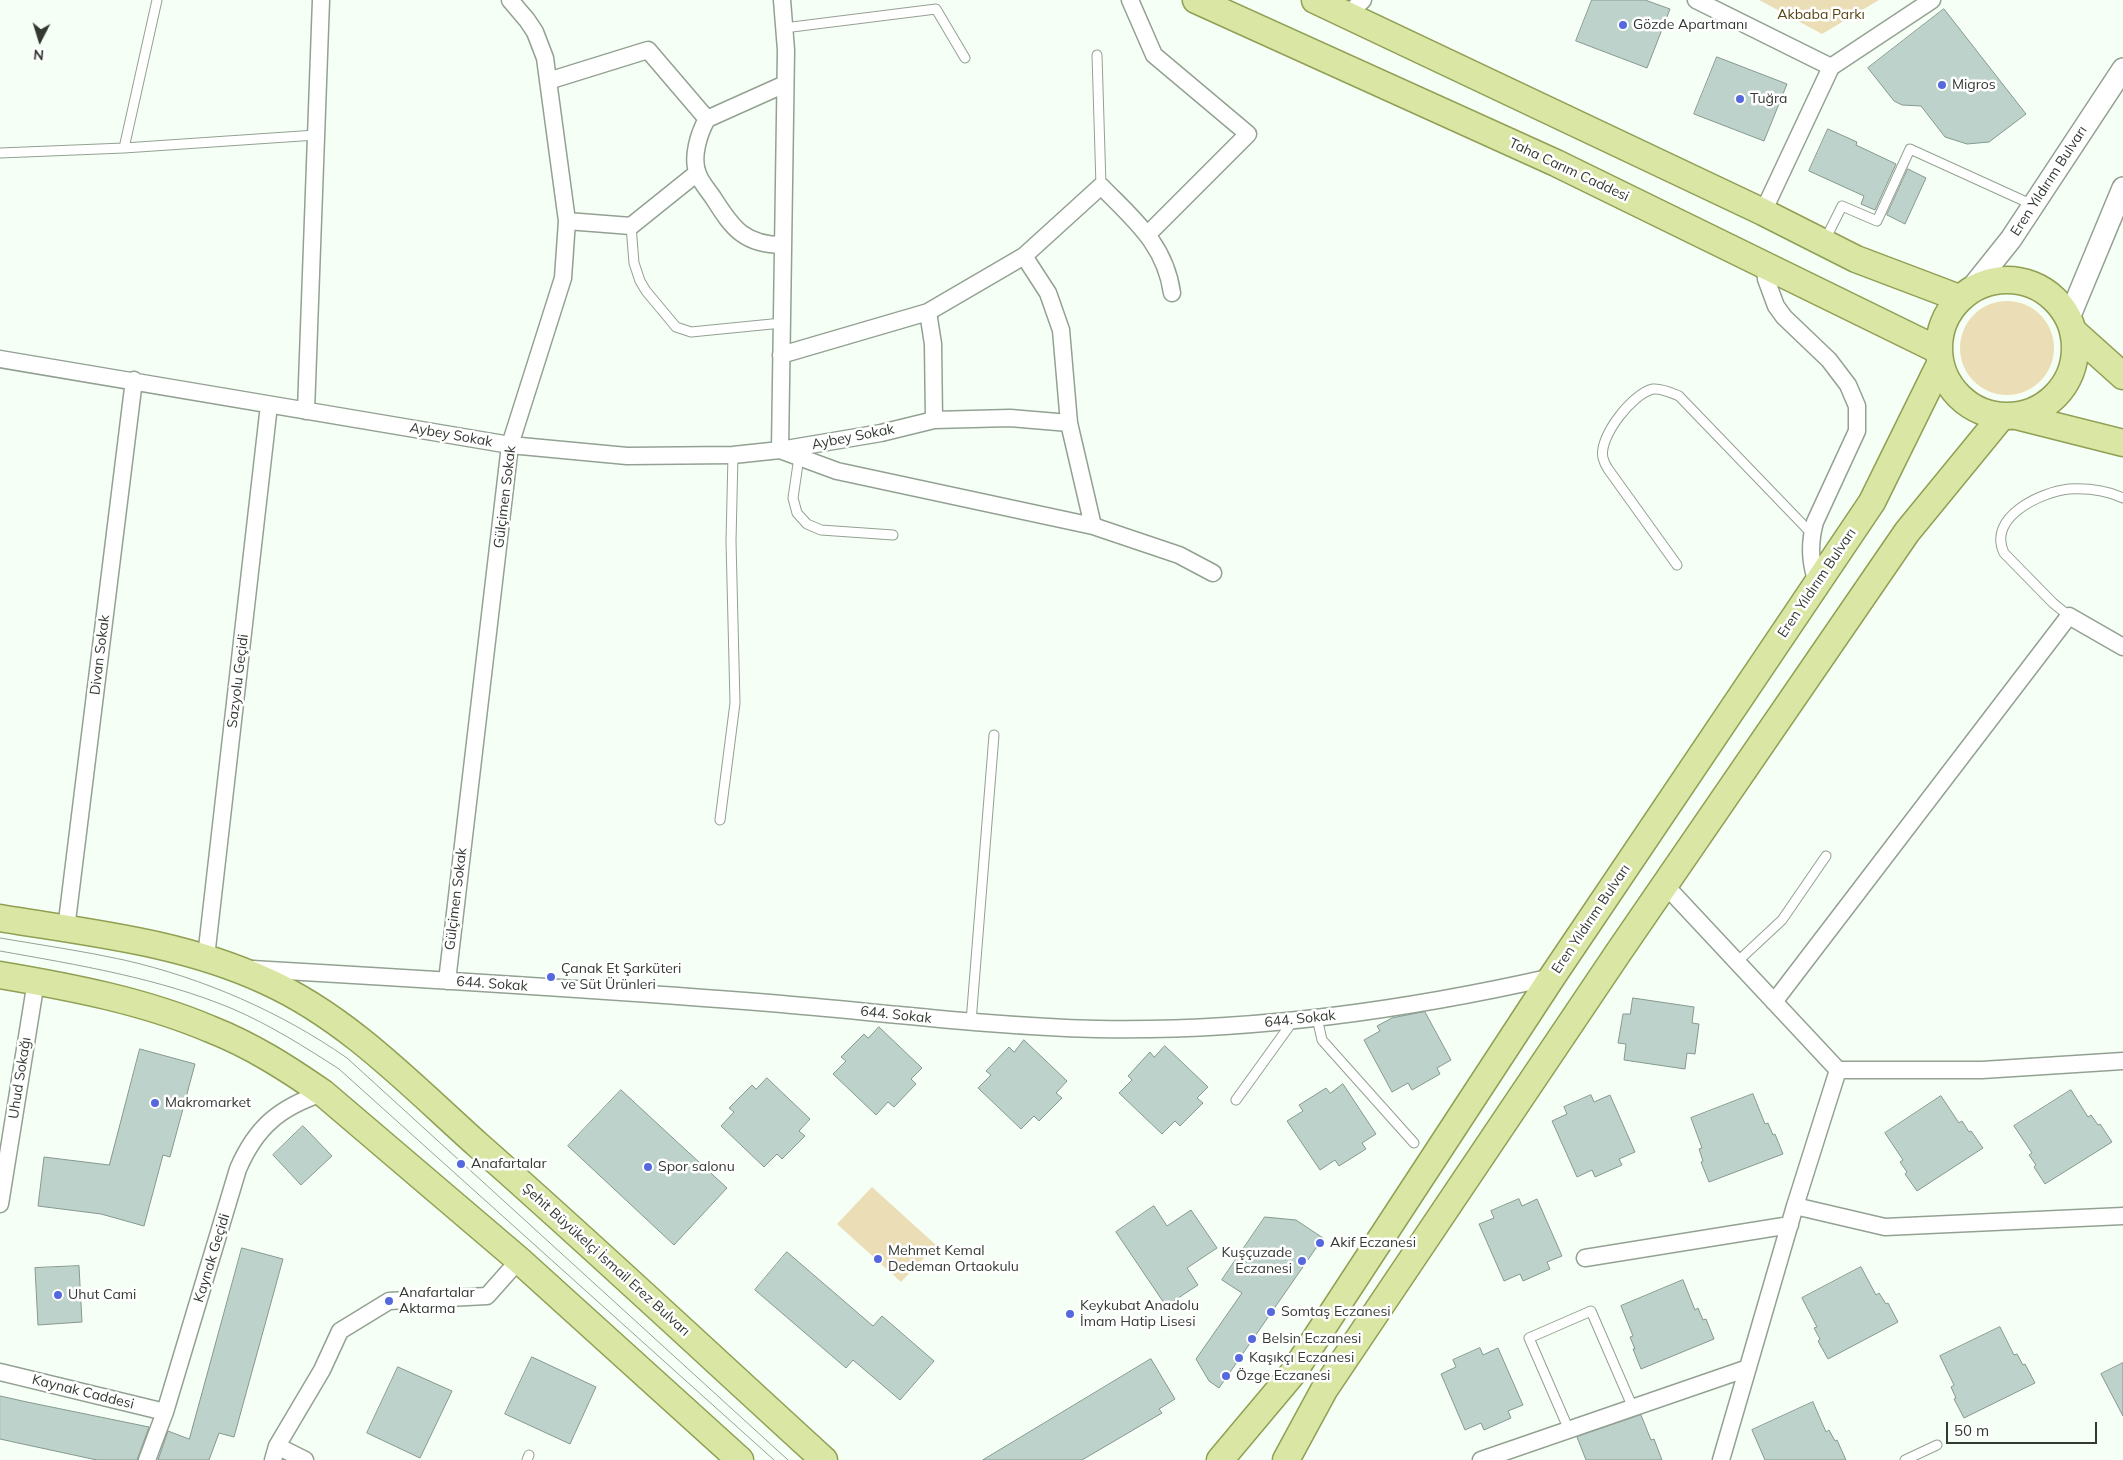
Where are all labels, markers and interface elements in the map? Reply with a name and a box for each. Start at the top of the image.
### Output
park label: Akbaba Parkı [1777,7,1865,23]
north arrow [15,15,65,65]
place label: Gözde Apartmanı [1633,17,1748,33]
marker: Gözde Apartmanı [1617,19,1629,31]
text: N [33,46,45,64]
place label: Migros [1952,77,1996,93]
marker: Migros [1936,79,1948,91]
place label: Tuğra [1750,91,1787,107]
marker: Tuğra [1734,93,1746,105]
street label: Eren Yıldırım Bulvarı [2007,123,2091,239]
street label: Taha Carım Caddesi [1506,135,1632,205]
street label: Aybey Sokak [408,419,494,451]
street label: Aybey Sokak [810,421,896,453]
street label: Gülçimen Sokak [490,445,520,549]
street label: Eren Yıldırım Bulvarı [1774,525,1860,641]
street label: Divan Sokak [87,614,113,696]
street label: Sazyolu Geçidi [224,633,252,729]
street label: Gülçimen Sokak [441,847,471,951]
street label: Eren Yıldırım Bulvarı [1548,861,1634,977]
place label: Çanak Et Şarküteri ve Süt Ürünleri [561,961,681,994]
marker: Çanak Et Şarküteri ve Süt Ürünleri [545,971,557,983]
street label: 644. Sokak [456,973,528,995]
street label: 644. Sokak [860,1003,932,1027]
street label: 644. Sokak [1264,1007,1336,1031]
street label: Uhud Sokağı [5,1036,35,1120]
place label: Makromarket [165,1095,251,1111]
marker: Makromarket [149,1097,161,1109]
place label: Anafartalar [471,1156,547,1172]
marker: Anafartalar [455,1158,467,1170]
place label: Spor salonu [658,1159,735,1175]
marker: Spor salonu [642,1161,654,1173]
street label: Şehit Büyükelçi İsmail Erez Bulvarı [519,1180,693,1340]
street label: Kaynak Geçidi [191,1212,233,1304]
place label: Akif Eczanesi [1330,1235,1416,1251]
marker: Akif Eczanesi [1314,1237,1326,1249]
place label: Mehmet Kemal Dedeman Ortaokulu [888,1243,1019,1276]
place label: Kuşçuzade Eczanesi [1222,1245,1292,1278]
marker: Mehmet Kemal Dedeman Ortaokulu [872,1253,884,1265]
marker: Kuşçuzade Eczanesi [1296,1255,1308,1267]
place label: Anafartalar Aktarma [399,1285,475,1318]
place label: Uhut Cami [68,1287,136,1303]
marker: Uhut Cami [52,1289,64,1301]
marker: Anafartalar Aktarma [383,1295,395,1307]
place label: Keykubat Anadolu İmam Hatip Lisesi [1080,1298,1199,1330]
place label: Somtaş Eczanesi [1281,1304,1391,1320]
marker: Somtaş Eczanesi [1265,1306,1277,1318]
marker: Keykubat Anadolu İmam Hatip Lisesi [1064,1308,1076,1320]
place label: Belsin Eczanesi [1262,1331,1361,1347]
marker: Belsin Eczanesi [1246,1333,1258,1345]
place label: Kaşıkçı Eczanesi [1249,1350,1354,1366]
marker: Kaşıkçı Eczanesi [1233,1352,1245,1364]
place label: Özge Eczanesi [1236,1368,1330,1384]
marker: Özge Eczanesi [1220,1370,1232,1382]
street label: Kaynak Caddesi [30,1371,136,1413]
scale bar [1948,1412,2099,1444]
text: 50 m [1954,1421,1989,1440]

